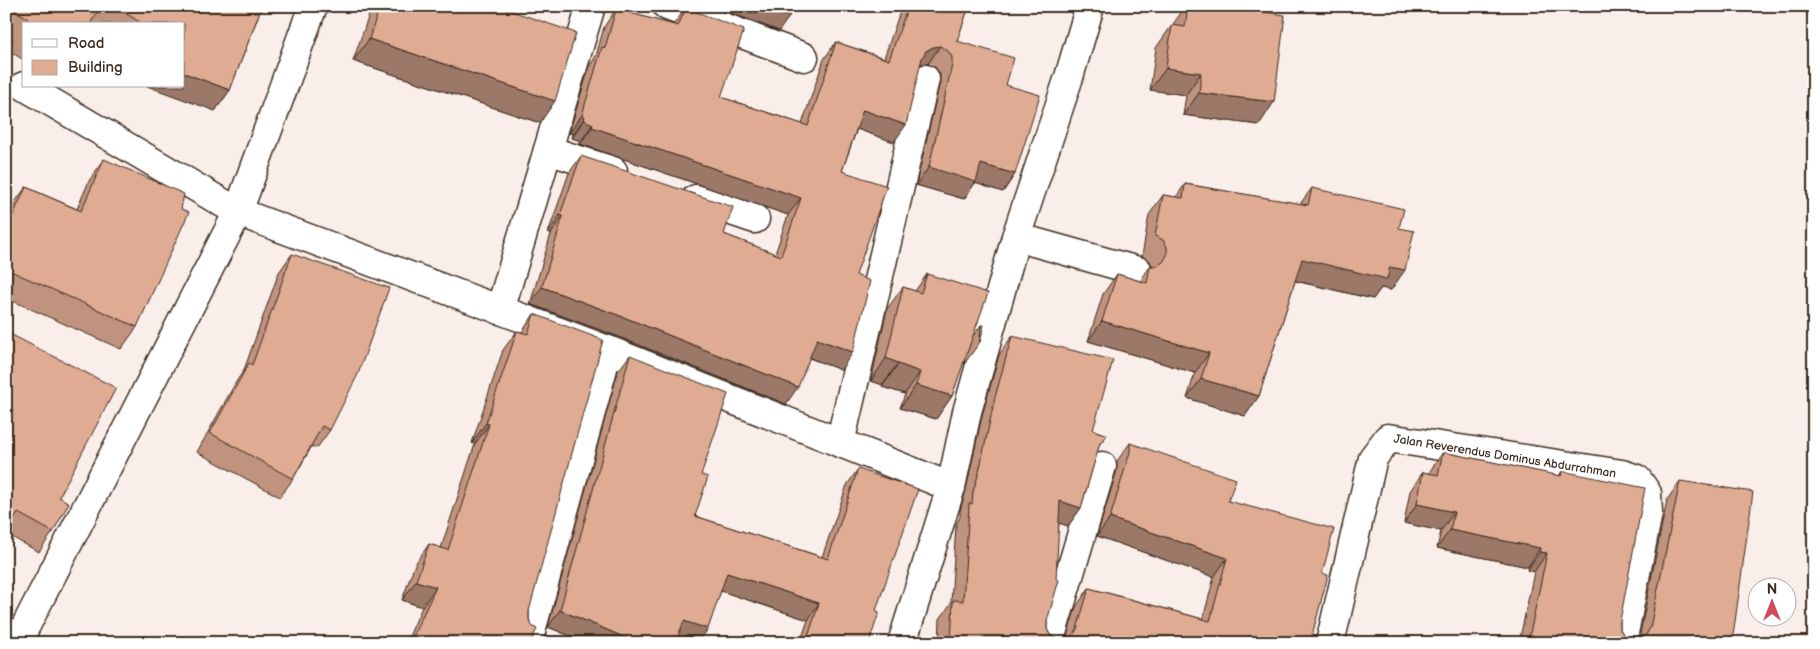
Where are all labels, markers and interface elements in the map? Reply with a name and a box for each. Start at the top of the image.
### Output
legend [22,22,185,88]
text: Road [68,34,104,53]
text: Building [68,58,123,77]
street label: Jalan Reverendus Dominus Abdurrahman [1393,431,1617,482]
north arrow [1748,576,1798,626]
text: N [1767,581,1777,598]

